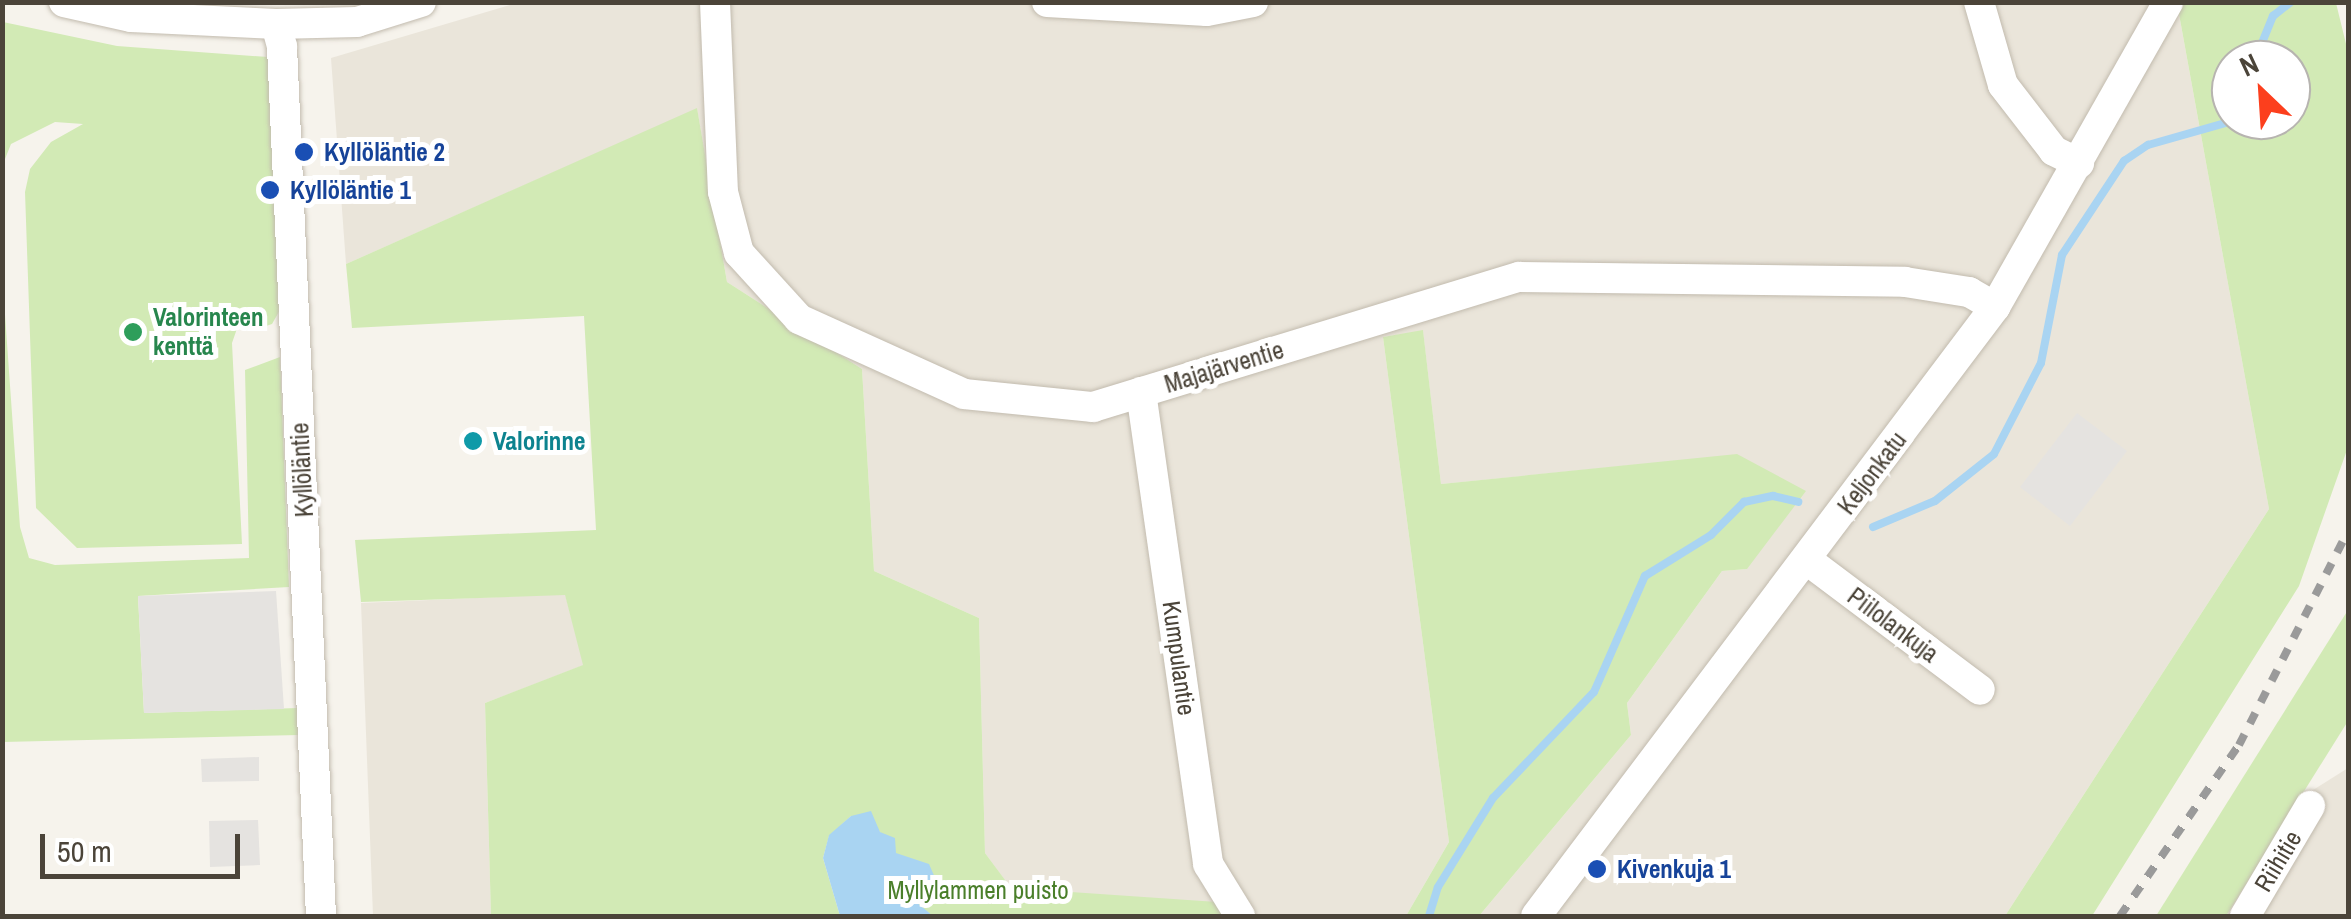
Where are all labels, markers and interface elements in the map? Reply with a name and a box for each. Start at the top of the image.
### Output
north arrow [2211,40,2311,140]
text: N [2234,44,2265,85]
place label: Kyllöläntie 2 [324,137,445,167]
marker: Kyllöläntie 2 [293,141,315,163]
place label: Kyllöläntie 1 [290,175,411,205]
marker: Kyllöläntie 1 [259,179,281,201]
place label: Valorinteen kenttä [153,303,264,362]
marker: Valorinteen kenttä [122,321,144,343]
street label: Majajärventie [1161,335,1287,399]
street label: Kyllöläntie [285,422,319,518]
place label: Valorinne [493,426,585,456]
street label: Keljonkatu [1831,426,1913,520]
marker: Valorinne [462,430,484,452]
street label: Piilolankuja [1842,581,1944,669]
street label: Kumpulantie [1156,599,1202,717]
scale bar [45,814,245,876]
street label: Riihitie [2248,825,2308,897]
text: 50 m [57,831,112,871]
place label: Kivenkuja 1 [1617,854,1731,884]
marker: Kivenkuja 1 [1586,858,1608,880]
park label: Myllylammen puisto [887,875,1069,905]

